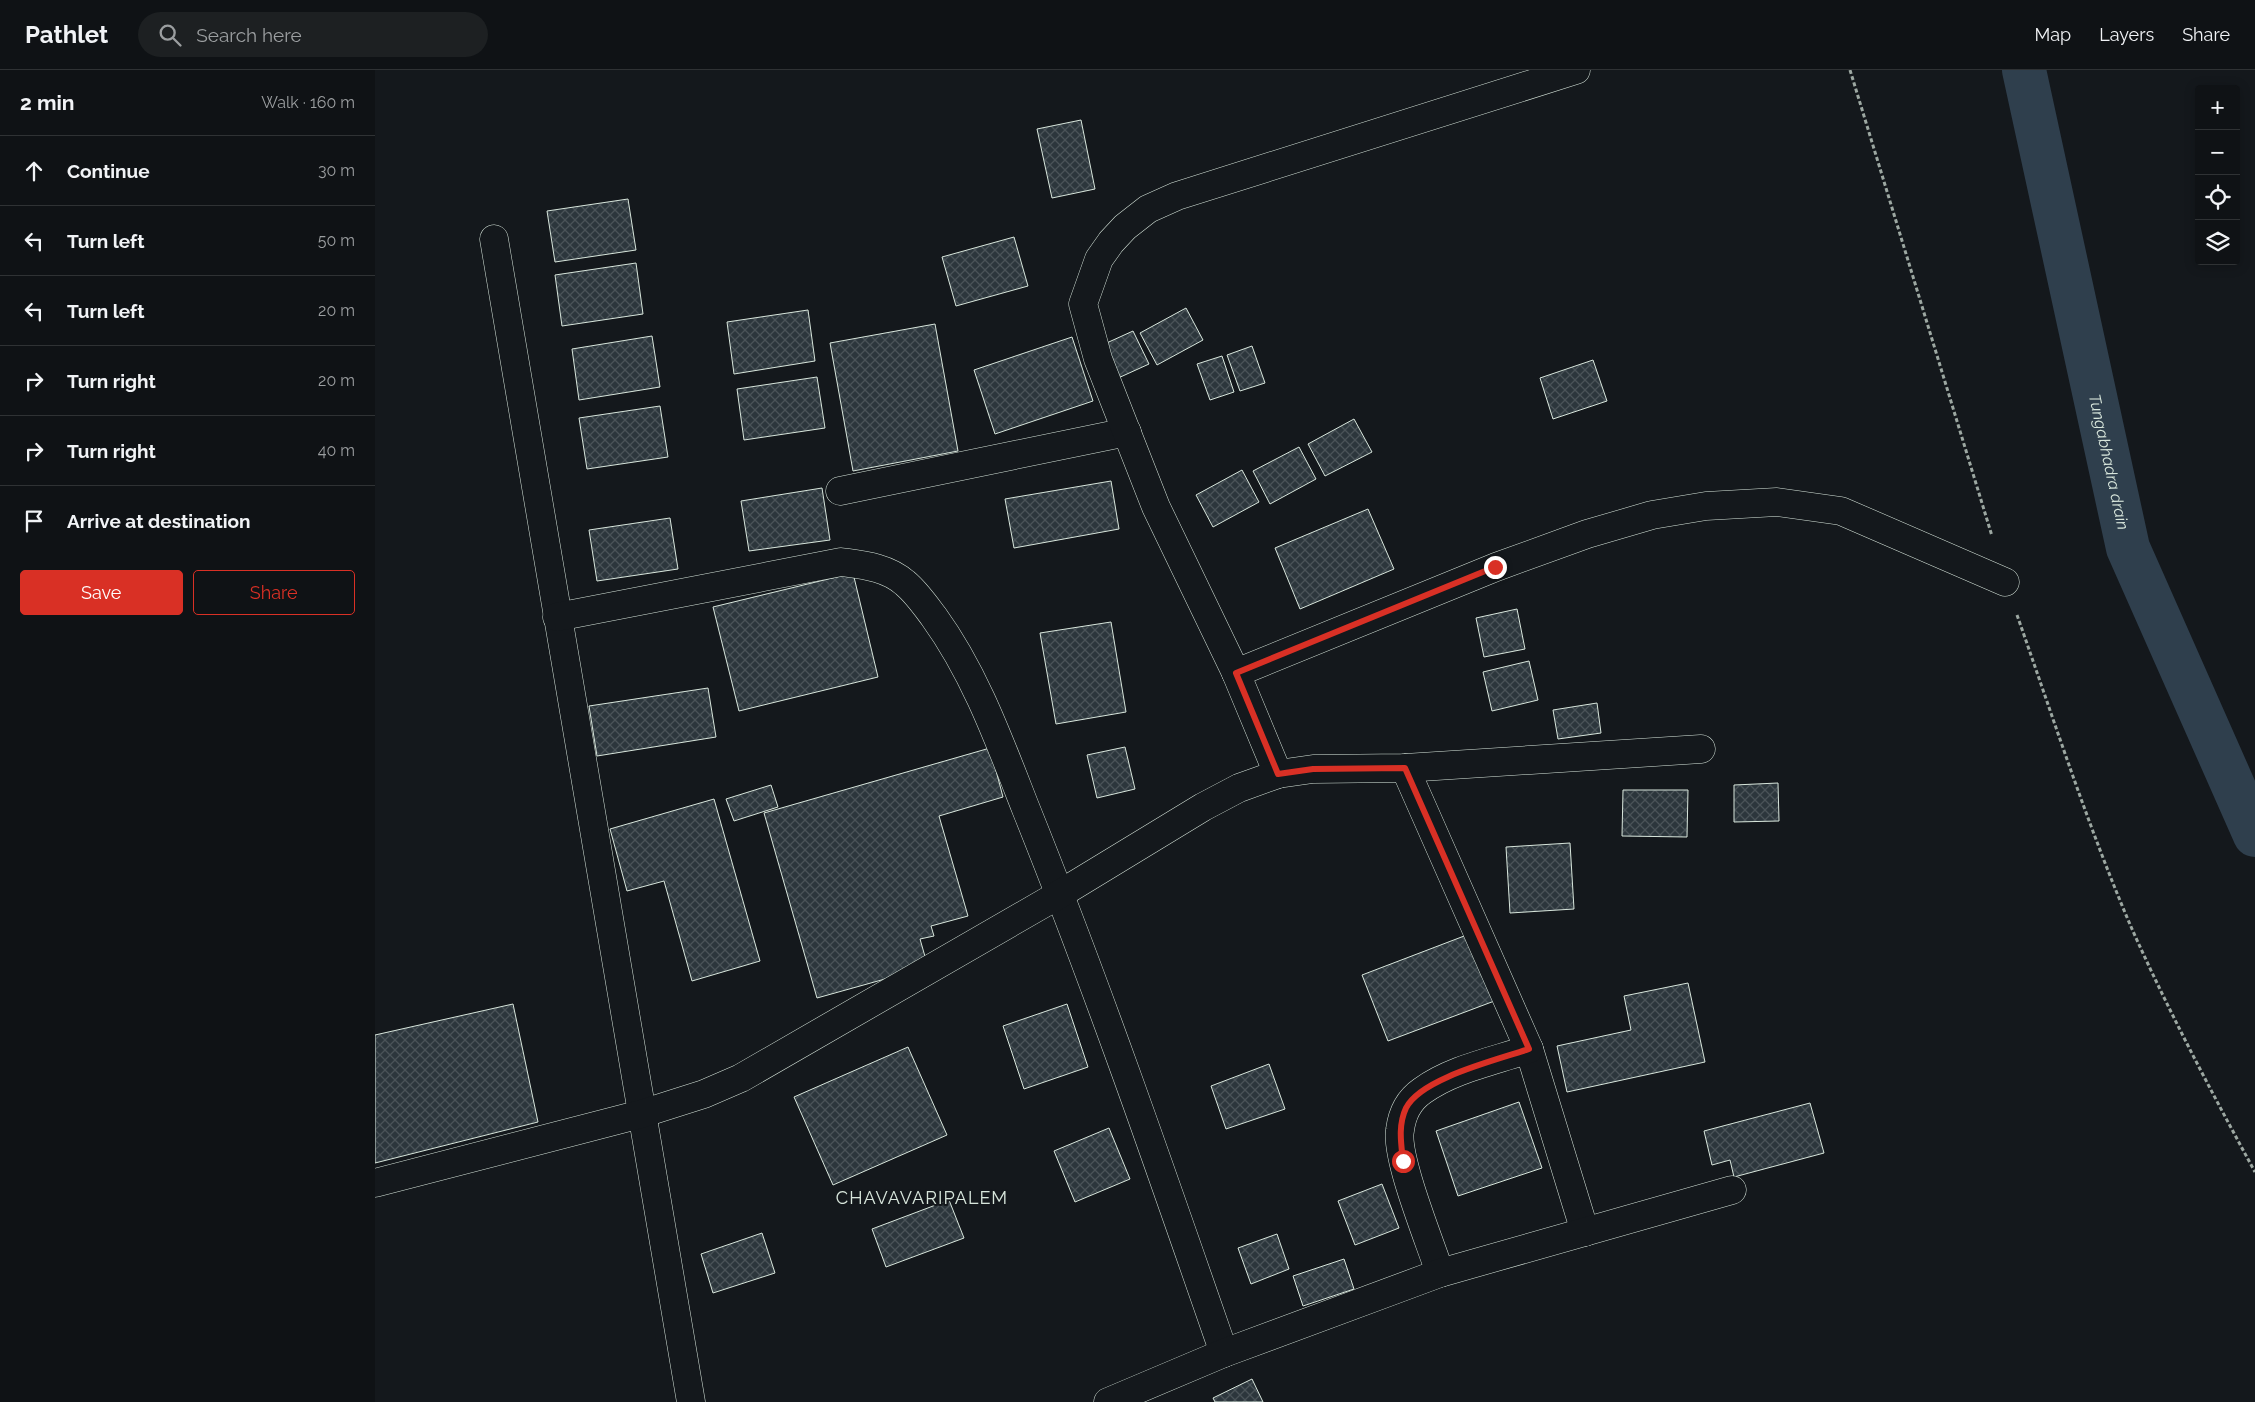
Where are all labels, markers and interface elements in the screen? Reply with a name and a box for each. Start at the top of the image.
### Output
search box [138,12,488,57]
text: Pathlet [25,20,108,49]
icon: search [156,21,184,49]
text: Search here [196,24,302,46]
text: Map [2035,24,2071,45]
text: Layers [2099,24,2154,45]
text: Share [2182,24,2230,45]
map controls [2195,85,2240,265]
button: + [2195,85,2240,130]
text: 2 min [20,90,74,115]
text: Walk · 160 m [261,93,355,112]
button: − [2195,130,2240,175]
icon: ahead [20,157,48,185]
text: Continue [67,160,150,182]
text: 30 m [318,161,355,180]
button: locate [2195,175,2240,220]
button: layers [2195,220,2240,265]
icon: left [20,227,48,255]
text: Turn left [67,230,144,252]
text: 50 m [318,231,355,250]
icon: left [20,297,48,325]
text: Turn left [67,300,144,322]
text: 20 m [318,301,355,320]
icon: right [20,367,48,395]
text: Turn right [67,370,156,392]
text: 20 m [318,371,355,390]
water label: Tungabhadra drain [2085,392,2133,532]
icon: right [20,437,48,465]
text: Turn right [67,440,156,462]
text: 40 m [318,441,355,460]
icon: arrive [20,507,48,535]
text: Arrive at destination [67,510,251,532]
route end [1484,556,1507,579]
button: Save [20,570,183,615]
button: Share [193,570,355,615]
route start [1392,1150,1415,1173]
district label: CHAVAVARIPALEM [836,1187,1008,1208]

